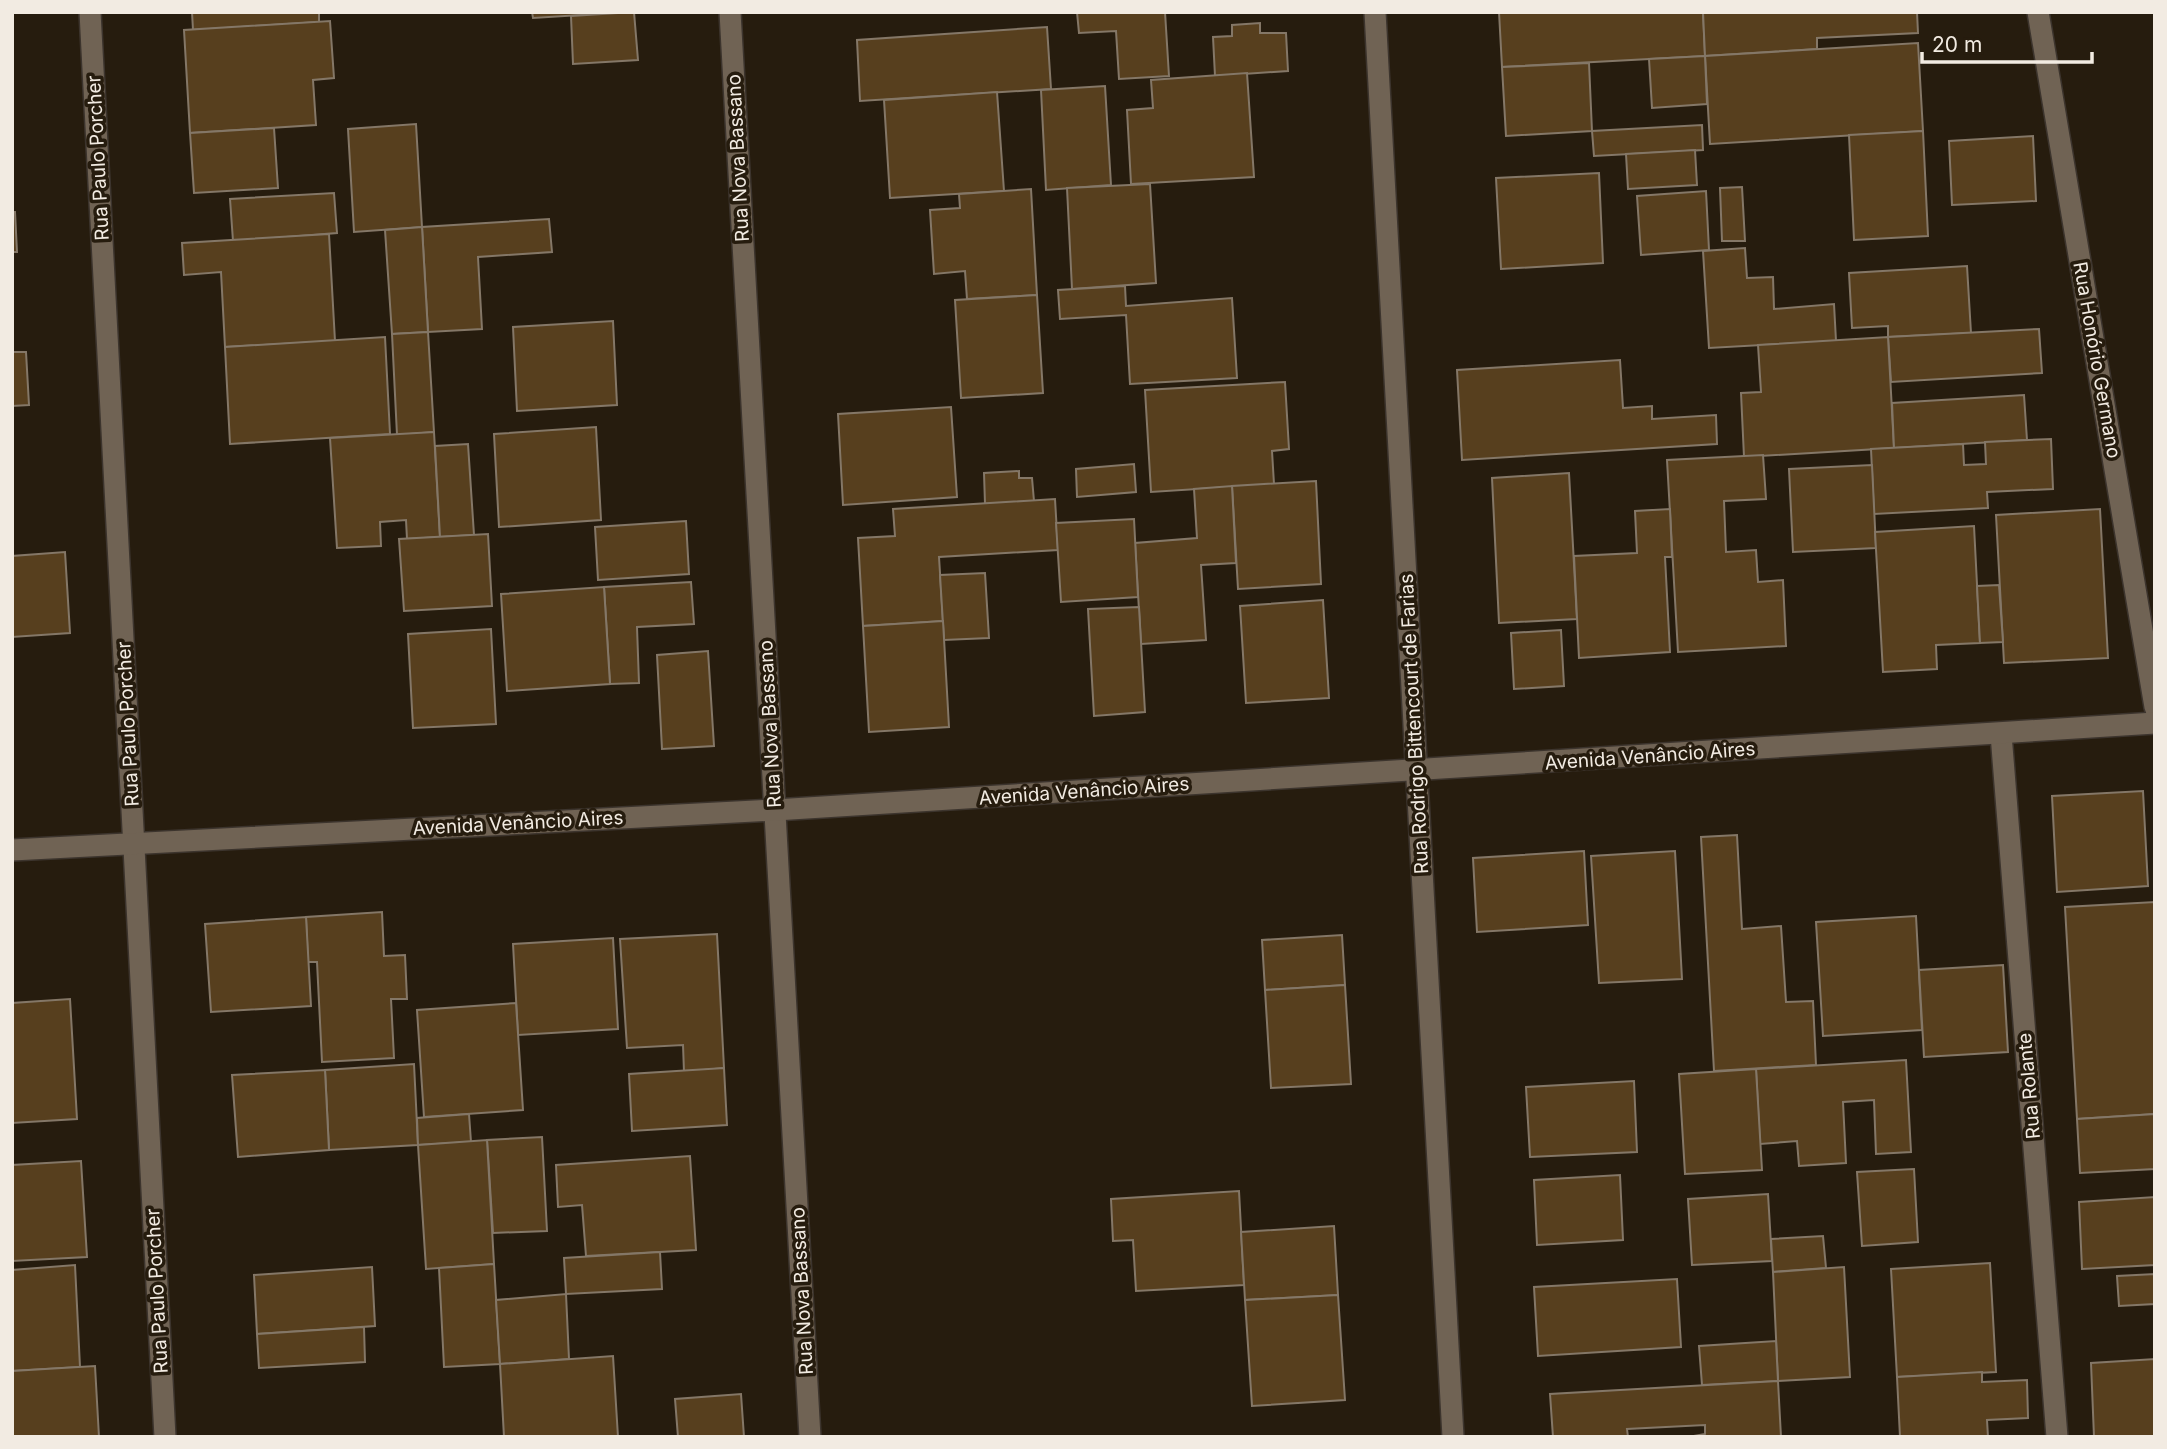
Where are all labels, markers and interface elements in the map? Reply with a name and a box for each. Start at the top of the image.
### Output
scale bar [1922,21,2092,65]
text: 20 m [1932,32,1982,57]
street label: Rua Nova Bassano [722,74,754,242]
street label: Rua Paulo Porcher [82,75,114,241]
street label: Rua Honório Germano [2068,260,2126,460]
street label: Rua Rodrigo Bittencourt de Farias [1395,573,1433,875]
street label: Rua Nova Bassano [754,640,786,808]
street label: Rua Paulo Porcher [112,641,144,807]
street label: Avenida Venâncio Aires [1544,737,1756,775]
street label: Avenida Venâncio Aires [978,772,1190,810]
street label: Avenida Venâncio Aires [412,806,624,840]
street label: Rua Rolante [2013,1032,2045,1140]
street label: Rua Nova Bassano [786,1207,818,1375]
street label: Rua Paulo Porcher [141,1208,173,1374]

